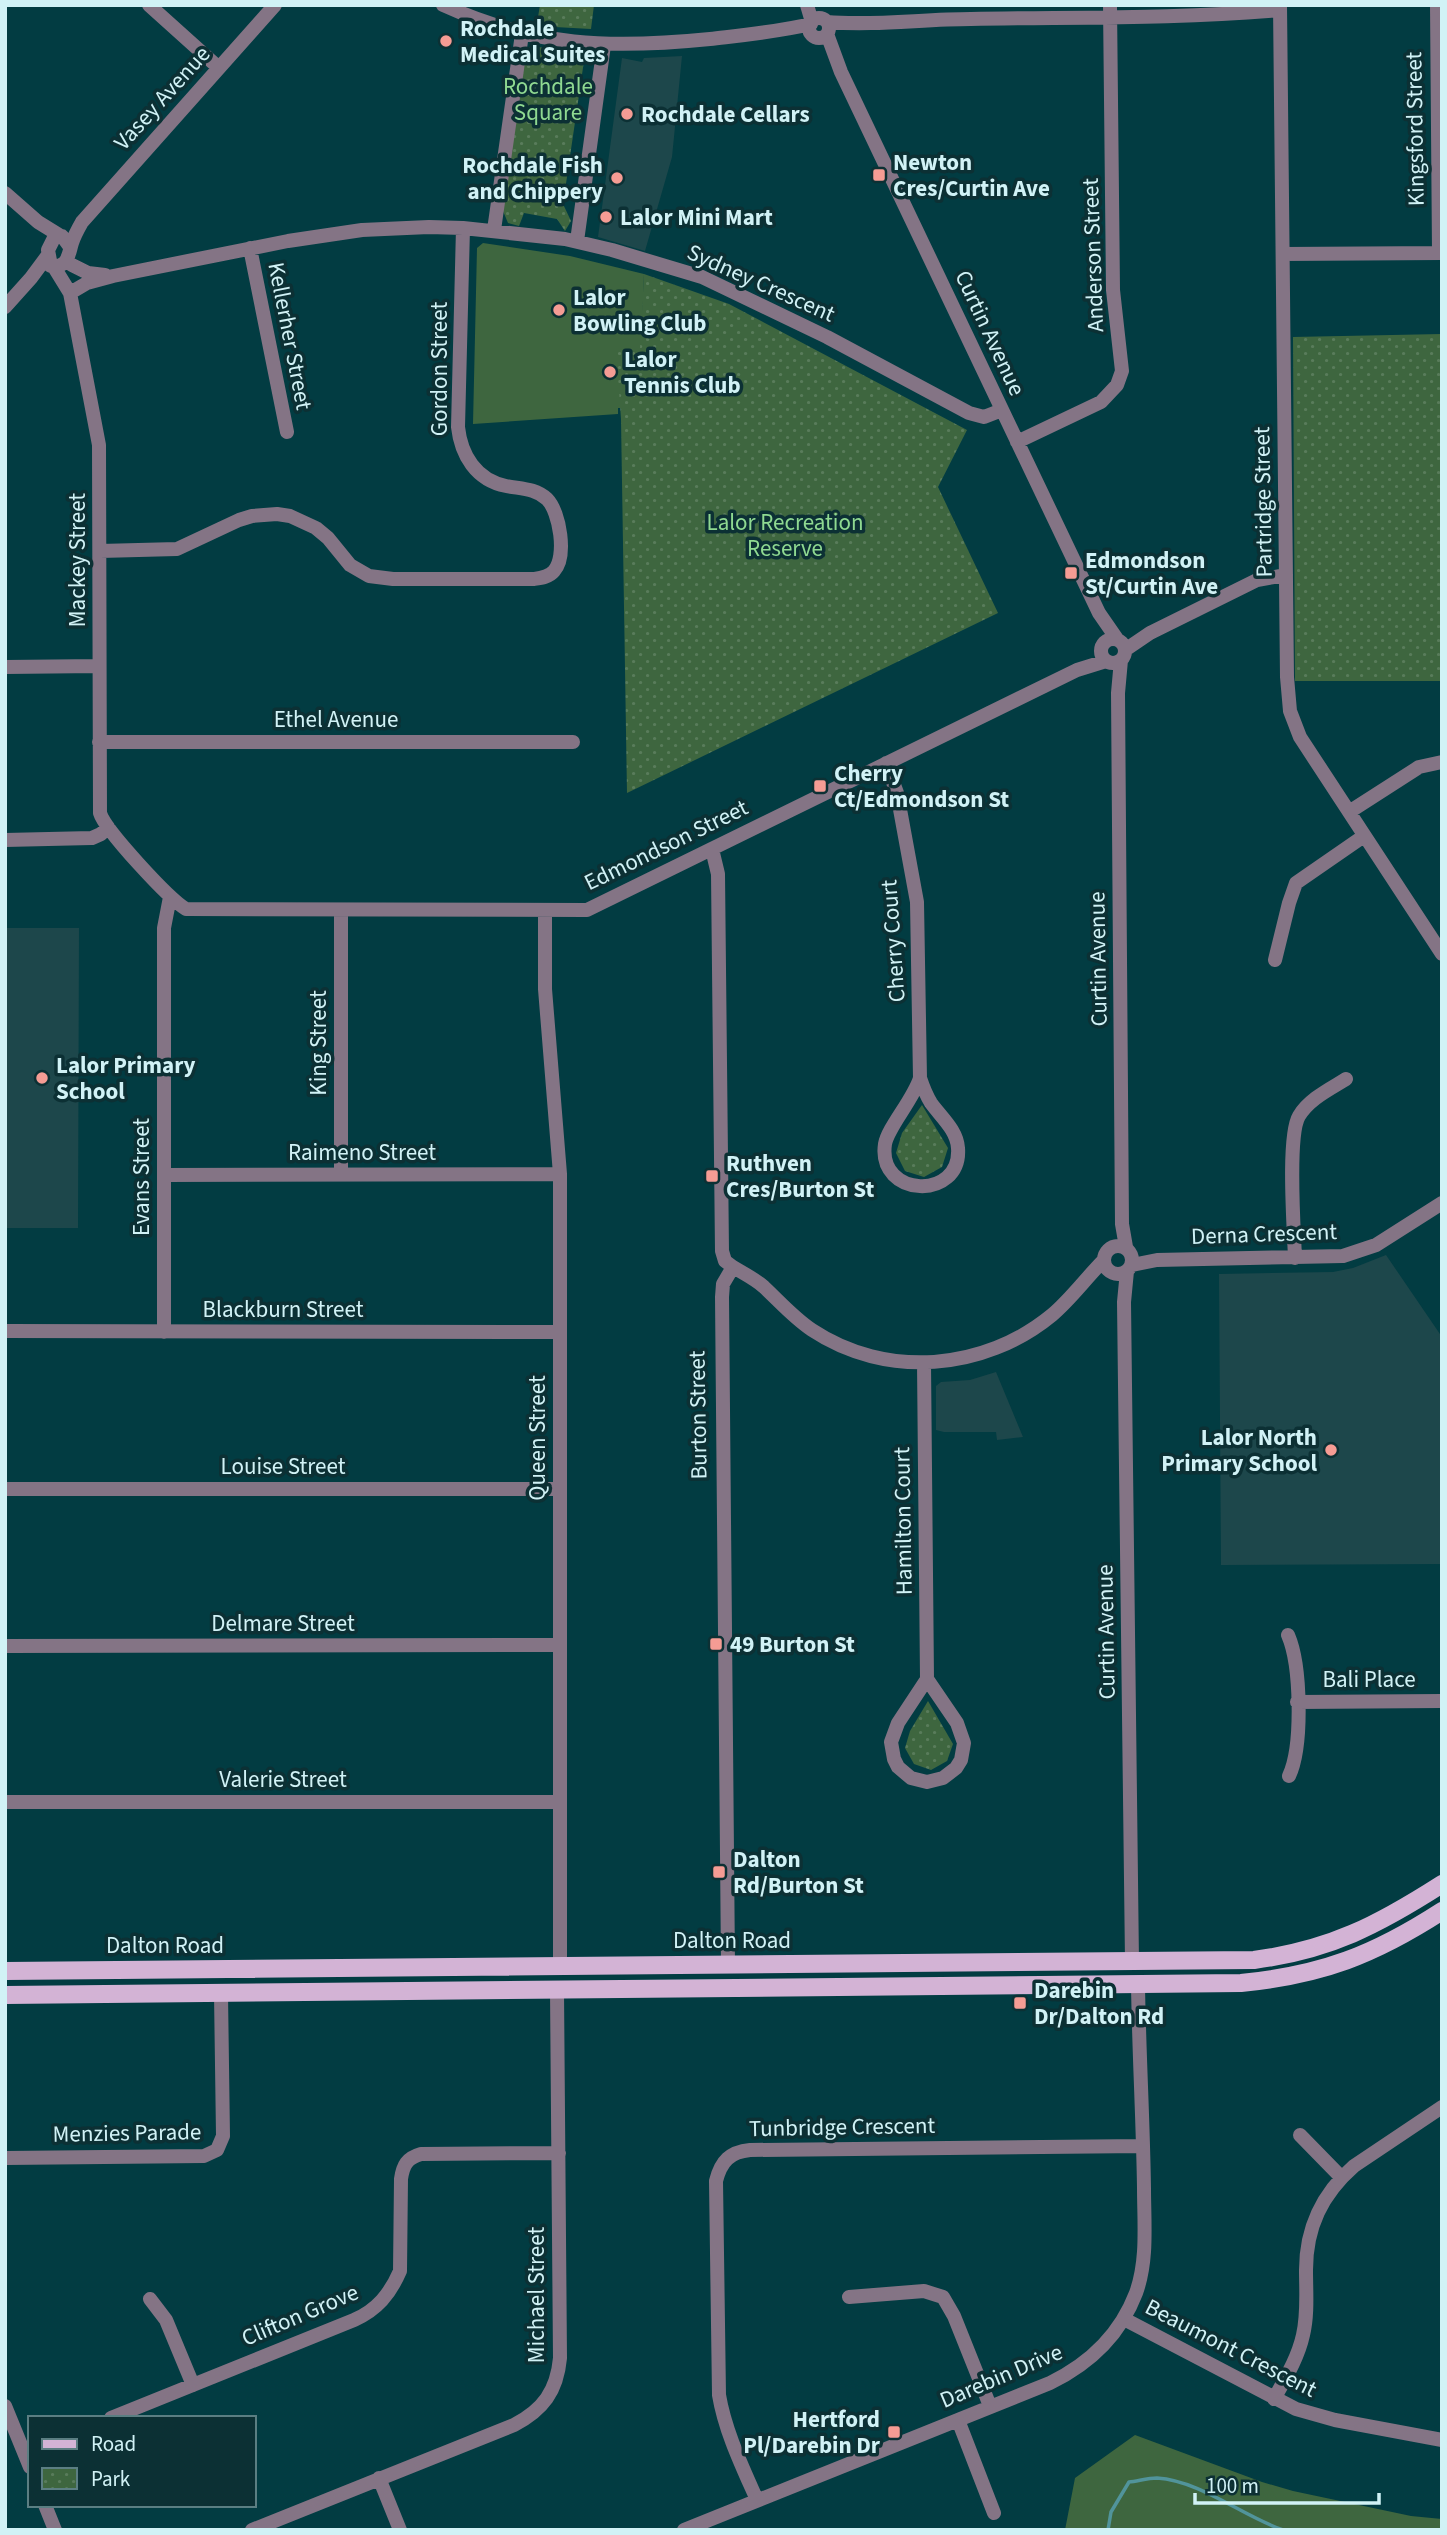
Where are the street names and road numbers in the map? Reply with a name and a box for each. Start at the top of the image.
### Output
street label: Vasey Avenue [106,39,218,157]
street label: Kingsford Street [1397,51,1433,207]
street label: Anderson Street [1074,177,1112,333]
street label: Sydney Crescent [682,236,840,330]
street label: Kellerher Street [260,259,321,413]
street label: Curtin Avenue [947,265,1033,401]
street label: Gordon Street [423,302,456,436]
street label: Partridge Street [1245,426,1281,578]
street label: Mackey Street [61,493,94,627]
street label: Ethel Avenue [274,703,398,736]
street label: Edmondson Street [579,791,754,899]
street label: Cherry Court [872,878,914,1003]
street label: Curtin Avenue [1080,891,1116,1027]
street label: King Street [302,990,335,1096]
street label: Evans Street [125,1118,158,1236]
street label: Raimeno Street [288,1136,436,1169]
street label: Derna Crescent [1190,1215,1338,1253]
street label: Blackburn Street [203,1293,364,1326]
street label: Burton Street [680,1350,716,1480]
street label: Queen Street [521,1375,554,1501]
street label: Hamilton Court [885,1446,921,1595]
street label: Louise Street [221,1450,346,1483]
street label: Curtin Avenue [1088,1564,1124,1700]
street label: Delmare Street [211,1607,355,1640]
street label: Bali Place [1322,1663,1416,1696]
street label: Valerie Street [219,1763,347,1796]
street label: Dalton Road [673,1924,791,1957]
street label: Dalton Road [106,1929,224,1962]
street label: Tunbridge Crescent [748,2109,936,2145]
street label: Menzies Parade [52,2115,202,2151]
street label: Michael Street [520,2227,553,2363]
street label: Clifton Grove [236,2276,364,2354]
street label: Beaumont Crescent [1139,2290,1323,2406]
street label: Darebin Drive [935,2335,1067,2417]

